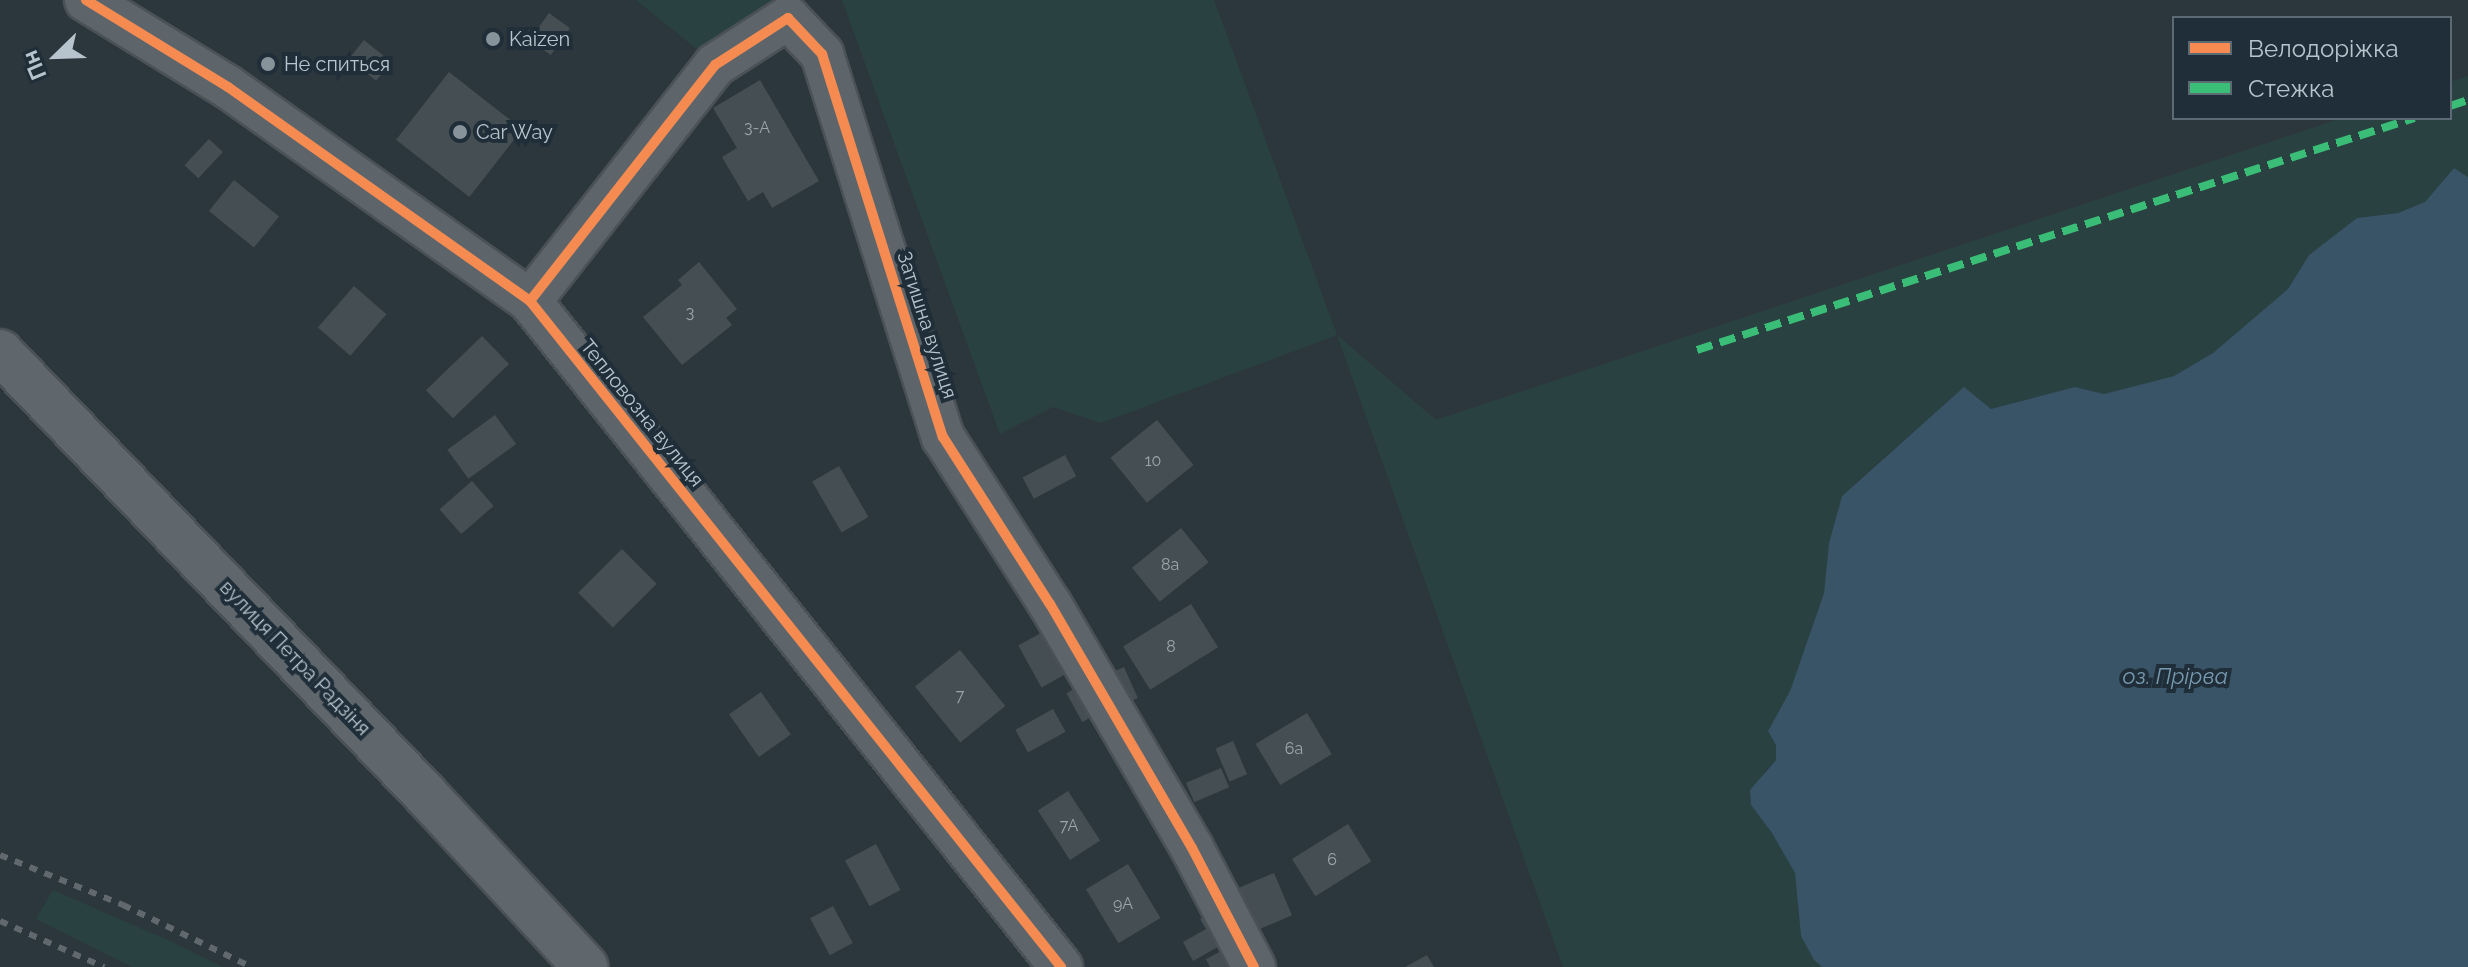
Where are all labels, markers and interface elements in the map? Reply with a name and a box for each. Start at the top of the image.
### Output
north arrow [16,16,96,96]
legend [2172,16,2452,120]
place label: Kaizen [509,27,570,51]
marker: Kaizen [484,30,502,48]
text: Велодоріжка [2248,34,2399,63]
text: Пн [16,47,52,84]
place label: Не спиться [284,52,390,76]
marker: Не спиться [259,55,277,73]
text: Стежка [2248,74,2334,103]
house number: 3-А [744,118,770,138]
place label: Car Way [476,120,554,144]
marker: Car Way [451,123,469,141]
street label: Затишна вулиця [892,248,962,402]
house number: 3 [686,303,694,323]
street label: Тепловозна вулиця [575,335,709,491]
house number: 10 [1145,451,1161,471]
house number: 8а [1161,555,1179,575]
street label: вулиця Петра Радзіня [215,576,375,740]
house number: 8 [1166,637,1176,657]
water label: оз. Прірва [2122,664,2228,690]
house number: 7 [956,686,964,706]
house number: 6а [1285,739,1303,759]
house number: 7А [1060,816,1078,836]
house number: 6 [1327,850,1337,870]
house number: 9А [1113,894,1133,914]

